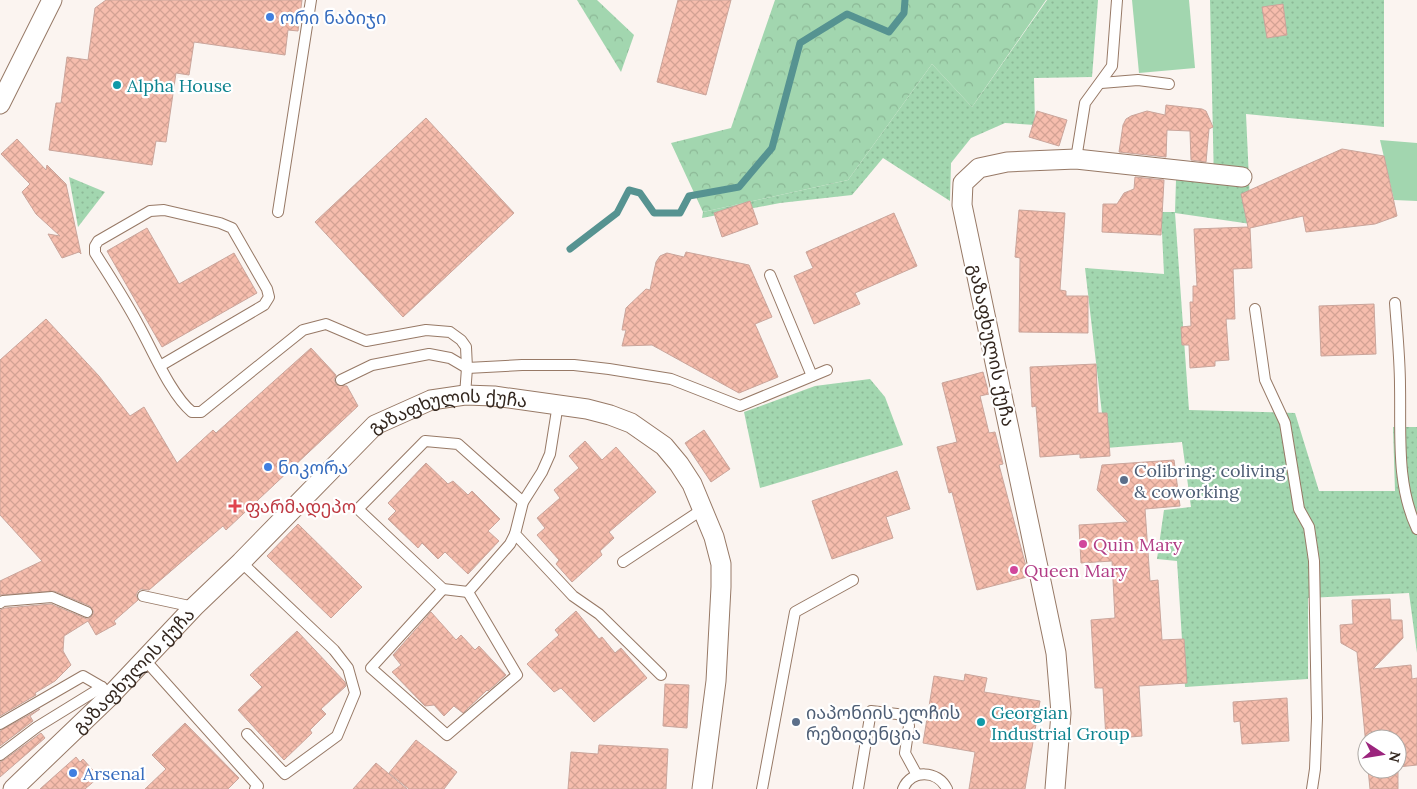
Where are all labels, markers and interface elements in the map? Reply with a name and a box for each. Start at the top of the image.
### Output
place label: ორი ნაბიჯი [280,6,386,29]
marker: ორი ნაბიჯი [264,11,276,23]
place label: Alpha House [126,74,232,97]
marker: Alpha House [111,79,123,91]
street label: გაზაფხულის ქუჩა [964,262,1020,428]
street label: გაზაფხულის ქუჩა [362,383,529,438]
place label: ნიკორა [278,456,348,479]
place label: Colibring: coliving & coworking [1134,459,1287,503]
marker: ნიკორა [262,461,274,473]
marker: Colibring: coliving & coworking [1118,474,1130,486]
place label: ფარმადეპო [245,495,356,518]
marker: ფარმადეპო [229,500,241,512]
place label: Quin Mary [1093,533,1183,556]
marker: Quin Mary [1077,538,1089,550]
place label: Queen Mary [1024,559,1128,582]
marker: Queen Mary [1008,564,1020,576]
street label: გაზაფხულის ქუჩა [67,603,199,738]
place label: იაპონიის ელჩის რეზიდენცია [806,701,960,745]
place label: Georgian Industrial Group [991,701,1130,745]
marker: იაპონიის ელჩის რეზიდენცია [790,716,802,728]
marker: Georgian Industrial Group [975,716,987,728]
north arrow [1357,729,1407,779]
text: N [1385,750,1405,764]
place label: Arsenal [82,762,145,785]
marker: Arsenal [67,767,79,779]

